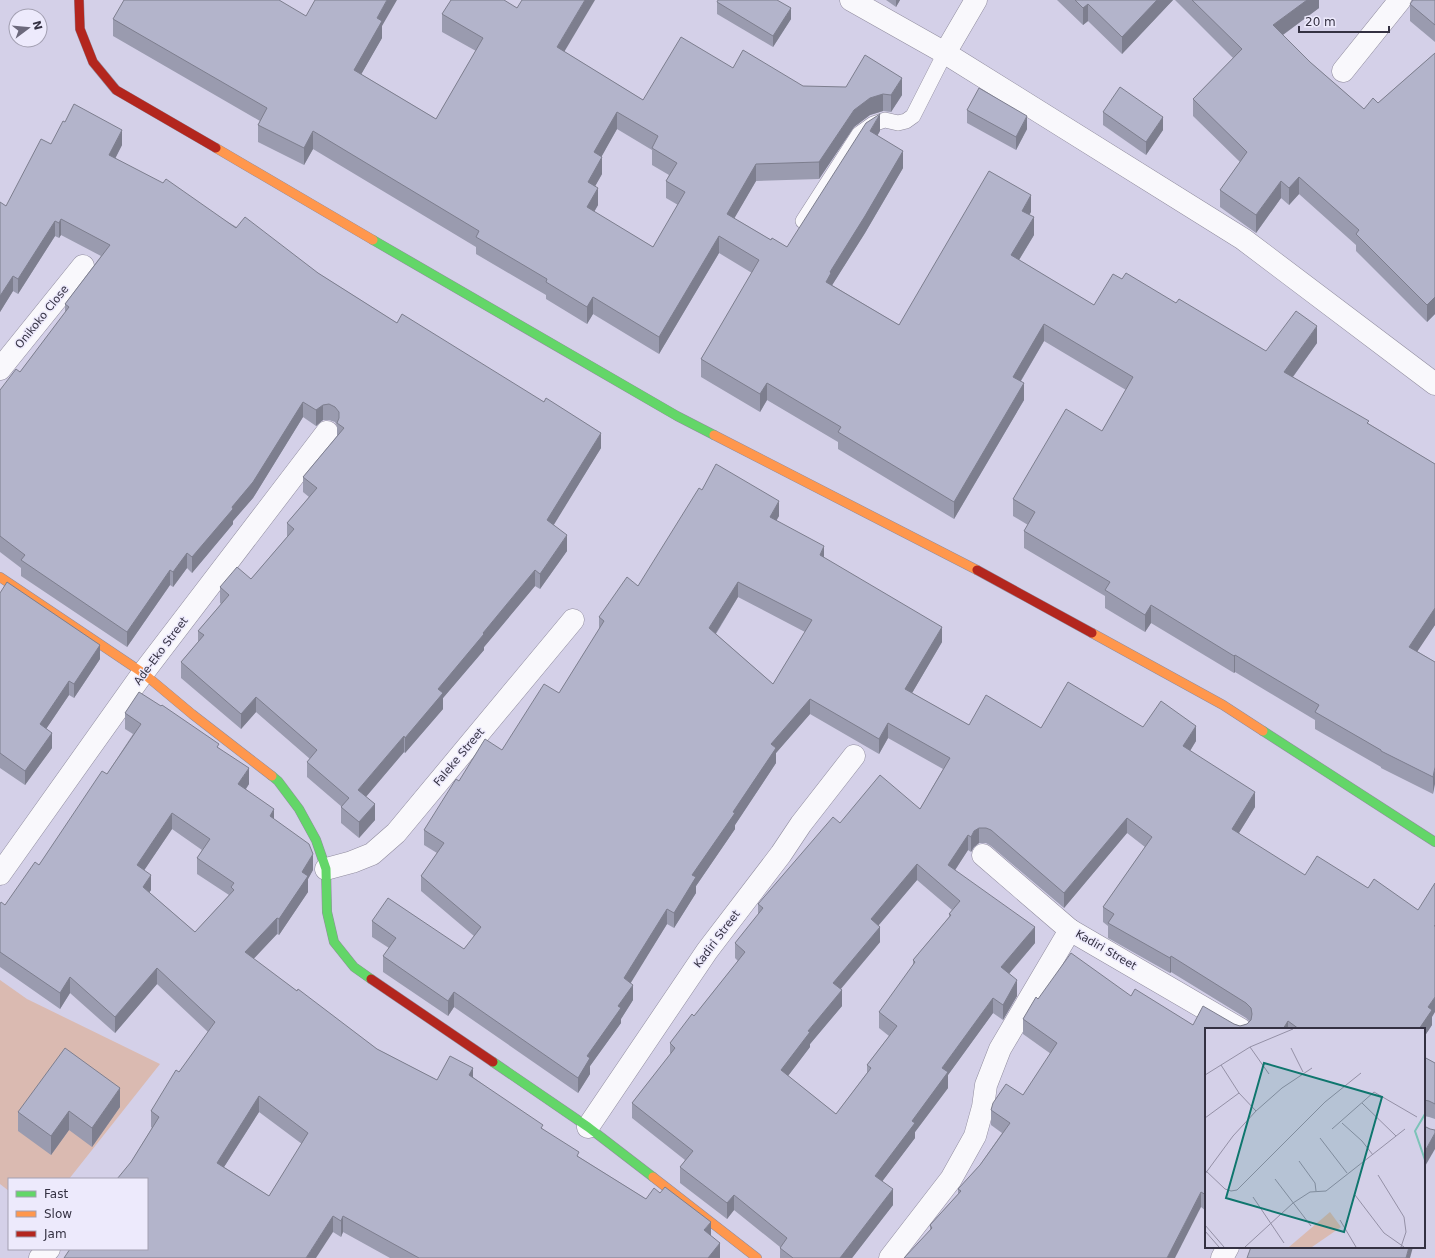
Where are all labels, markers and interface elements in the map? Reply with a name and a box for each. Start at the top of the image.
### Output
north arrow [8,8,48,48]
scale bar [1299,8,1389,34]
text: 20 m [1305,15,1336,29]
text: N [30,19,45,32]
street label: Onikoko Close [13,283,72,351]
street label: Ade-Eko Street [131,614,191,688]
street label: Faleke Street [431,725,487,789]
street label: Kadiri Street [691,907,743,970]
street label: Kadiri Street [1073,927,1139,973]
inset map [1205,1028,1425,1248]
legend [8,1178,148,1250]
text: Fast [44,1187,68,1201]
text: Slow [44,1207,72,1221]
text: Jam [43,1227,67,1241]

